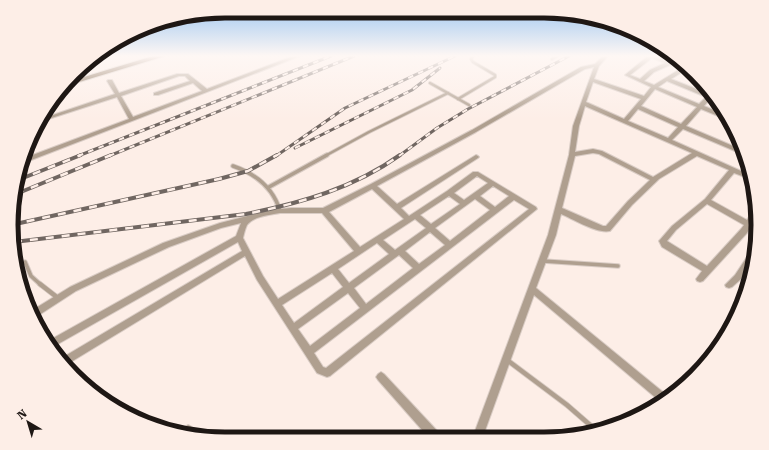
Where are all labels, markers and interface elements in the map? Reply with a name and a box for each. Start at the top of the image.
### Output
north arrow [8,402,48,442]
text: N [15,406,30,422]

